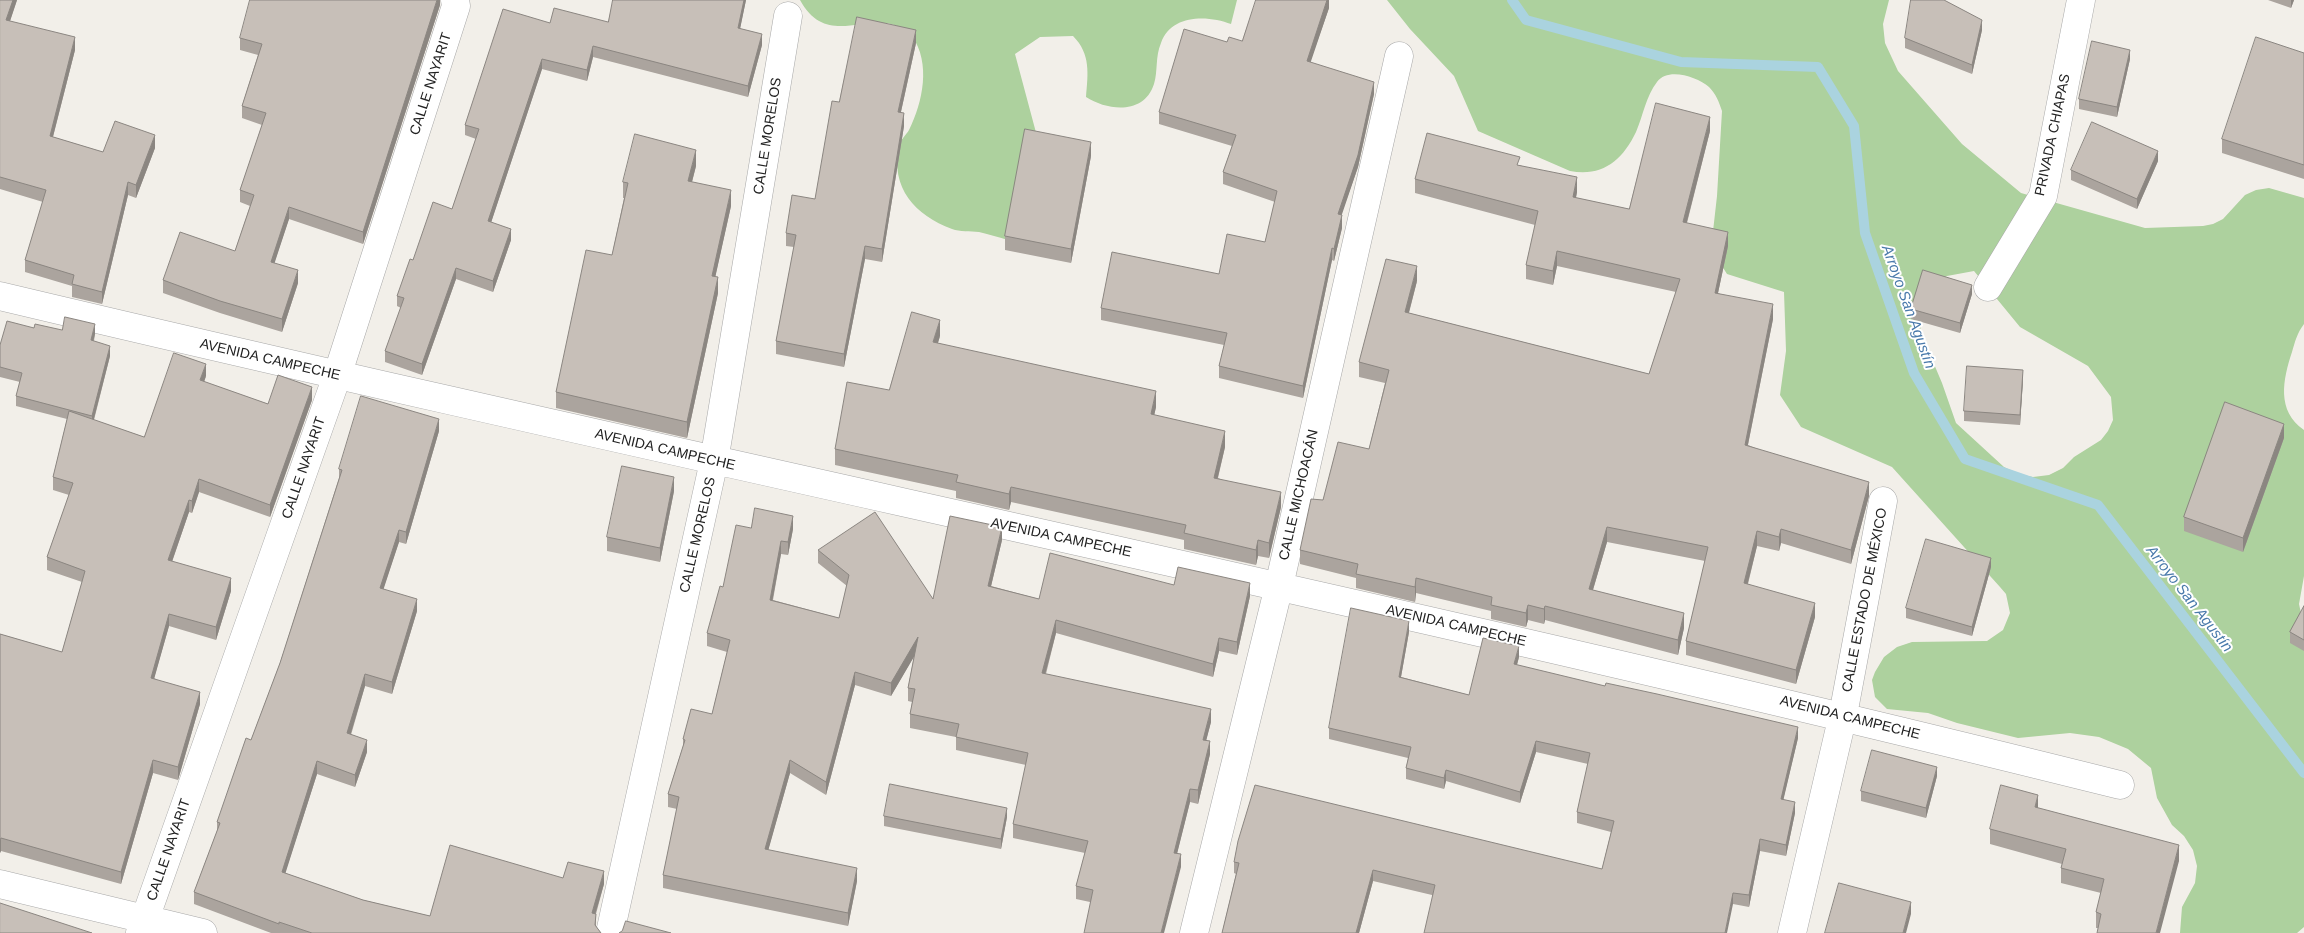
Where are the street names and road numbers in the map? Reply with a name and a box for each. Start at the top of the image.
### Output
street label: CALLE NAYARIT [407,31,455,137]
street label: PRIVADA CHIAPAS [2032,72,2074,198]
street label: CALLE MORELOS [750,76,786,196]
street label: AVENIDA CAMPECHE [198,336,342,384]
street label: CALLE NAYARIT [279,415,329,521]
street label: AVENIDA CAMPECHE [593,426,737,474]
street label: CALLE MICHOACÁN [1276,428,1322,562]
street label: CALLE MORELOS [677,475,719,595]
street label: CALLE ESTADO DE MÉXICO [1839,507,1891,693]
street label: AVENIDA CAMPECHE [989,515,1133,561]
street label: AVENIDA CAMPECHE [1384,602,1528,650]
street label: AVENIDA CAMPECHE [1778,692,1922,744]
street label: CALLE NAYARIT [144,797,194,903]

